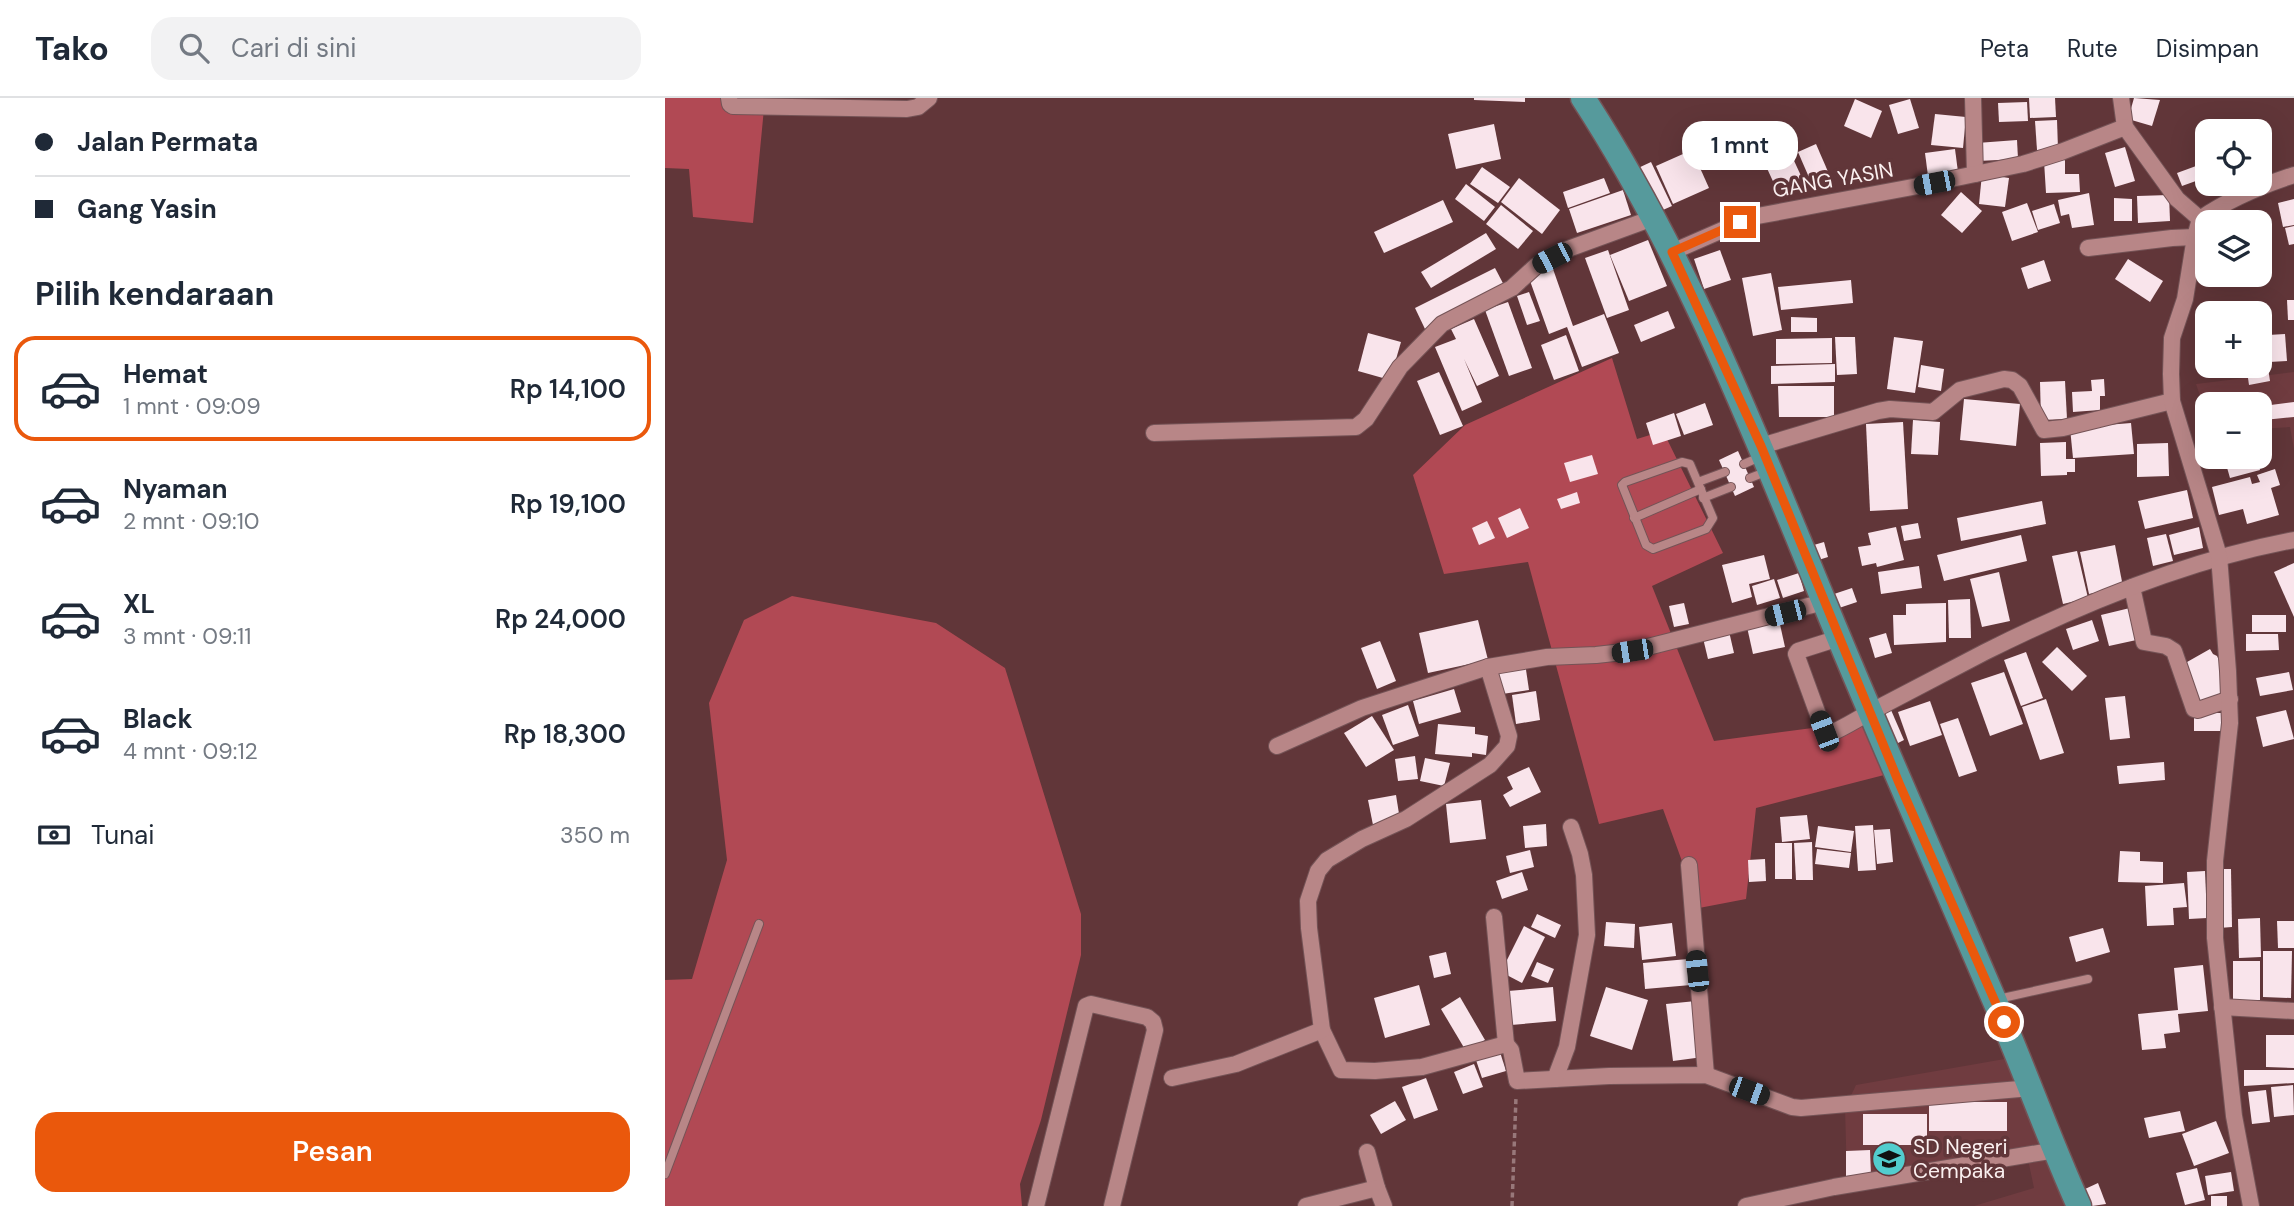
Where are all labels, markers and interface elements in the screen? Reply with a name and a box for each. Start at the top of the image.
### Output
search box [151,17,641,80]
text: Tako [35,27,109,70]
icon: search [175,29,213,67]
text: Cari di sini [231,31,356,65]
text: Peta [1980,33,2029,64]
text: Rute [2067,33,2118,64]
text: Disimpan [2156,33,2259,64]
map controls [2195,119,2272,469]
button: locate [2195,119,2272,196]
callout: 1 mnt [1682,121,1798,170]
text: Jalan Permata [77,125,258,159]
text: 1 mnt [1711,130,1769,160]
street label: GANG YASIN [1770,156,1896,204]
car [1912,169,1957,197]
text: Gang Yasin [77,192,217,226]
route end [1724,206,1756,238]
button: layers [2195,210,2272,287]
car [1529,239,1576,277]
text: Pilih kendaraan [35,273,274,315]
button: + [2195,301,2272,378]
icon: car [39,357,102,420]
text: Hemat [123,357,208,391]
text: Rp 14,100 [510,372,626,406]
text: 1 mnt · 09:09 [123,391,261,421]
button: − [2195,392,2272,469]
icon: car [39,472,102,535]
text: Nyaman [123,472,228,506]
text: Rp 19,100 [510,487,626,521]
text: 2 mnt · 09:10 [123,506,260,536]
icon: car [39,587,102,650]
text: XL [123,587,155,621]
car [1763,598,1808,628]
text: Rp 24,000 [495,602,626,636]
text: 3 mnt · 09:11 [123,621,251,651]
car [1610,637,1655,665]
icon: car [39,702,102,765]
text: Black [123,702,193,736]
car [1807,708,1842,754]
text: Rp 18,300 [504,717,626,751]
text: 4 mnt · 09:12 [123,736,258,766]
icon: cash [35,816,73,854]
text: Tunai [91,818,155,852]
text: 350 m [560,820,630,850]
car [1685,949,1710,993]
route start [1988,1006,2020,1038]
car [1726,1074,1773,1108]
button: Pesan [35,1112,630,1192]
place label: SD Negeri Cempaka [1913,1133,2008,1185]
school or university icon: SD Negeri Cempaka [1870,1140,1908,1178]

